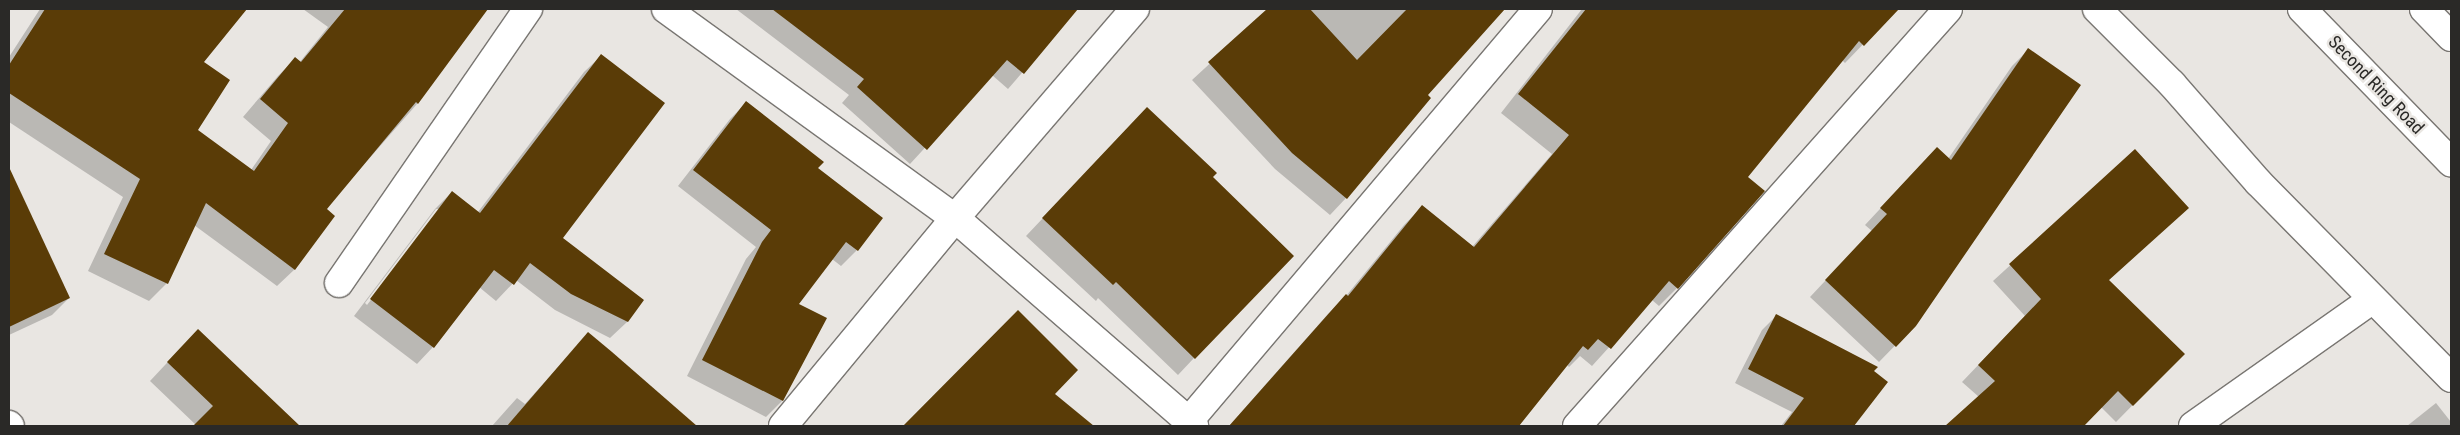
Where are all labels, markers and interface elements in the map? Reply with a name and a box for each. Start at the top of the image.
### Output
street label: Second Ring Road [2324,31,2428,139]

